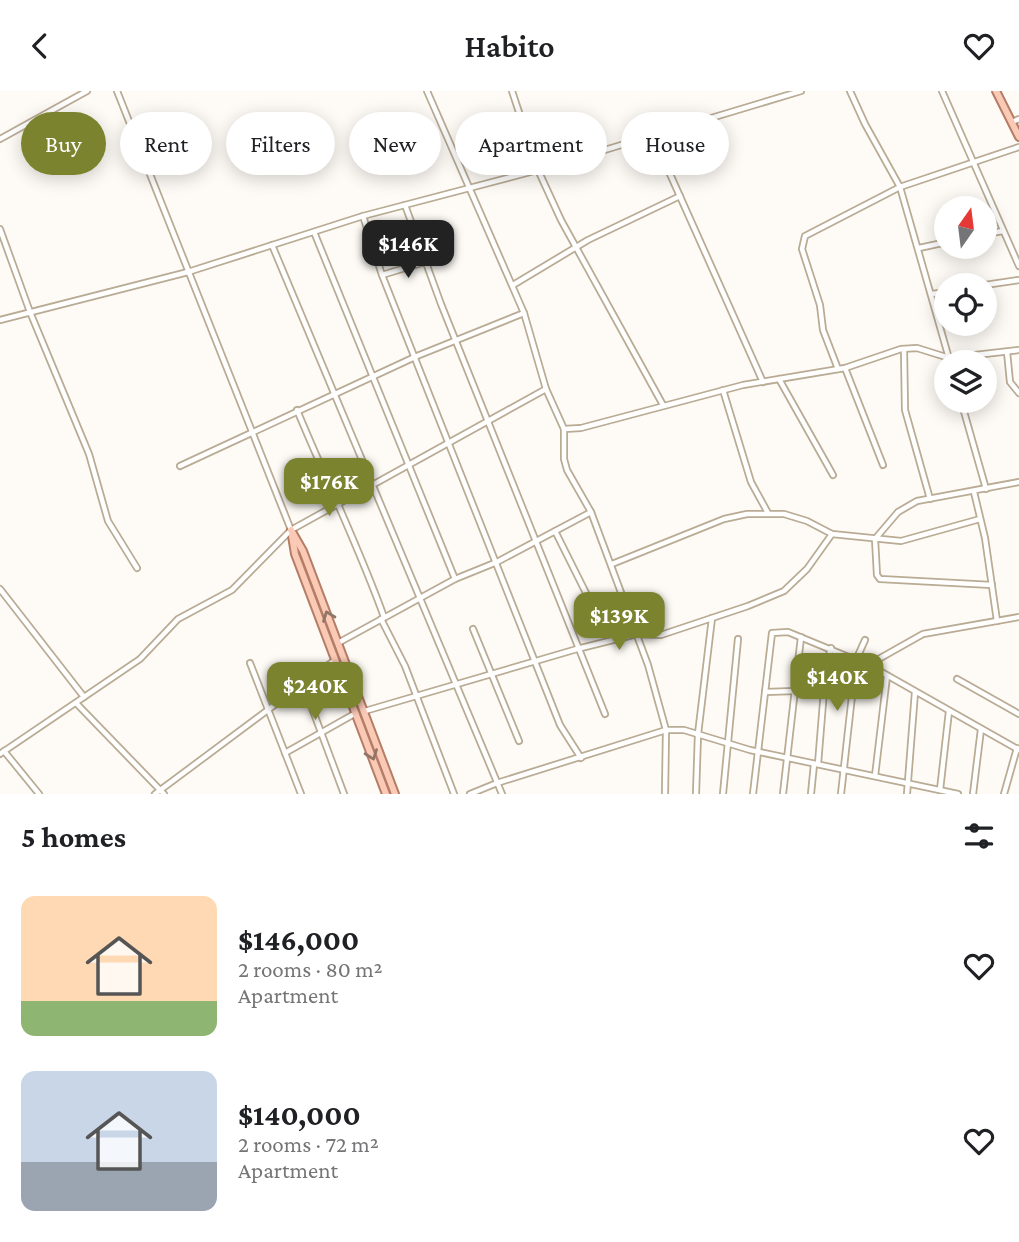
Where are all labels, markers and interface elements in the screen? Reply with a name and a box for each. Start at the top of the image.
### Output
icon: back [21,27,59,65]
icon: heart [960,27,998,65]
text: Habito [464,28,555,64]
chip: Buy [21,112,106,175]
chip: Rent [120,112,212,175]
chip: Filters [226,112,335,175]
chip: New [349,112,441,175]
chip: Apartment [455,112,607,175]
chip: House [621,112,729,175]
north arrow [934,196,998,259]
map controls [934,196,997,413]
pin: $146K [359,221,457,280]
text: $146K [378,230,438,256]
button: locate [934,273,997,336]
button: layers [934,350,997,413]
pin: $176K [280,459,378,518]
text: $176K [300,468,358,494]
pin: $139K [570,593,668,652]
text: $139K [590,602,648,628]
one-way arrow [322,610,336,622]
pin: $140K [788,653,886,713]
pin: $240K [266,663,364,722]
text: $140K [806,663,868,689]
text: $240K [283,672,347,698]
one-way arrow [364,749,378,761]
icon: filters [960,817,998,855]
text: 5 homes [21,820,126,853]
text: $146,000 [238,923,359,956]
icon: home [77,924,161,1008]
icon: heart [960,947,998,985]
text: 2 rooms · 80 m² [238,956,383,982]
text: Apartment [238,982,338,1008]
text: $140,000 [238,1098,361,1131]
icon: home [77,1099,161,1183]
icon: heart [960,1122,998,1160]
text: 2 rooms · 72 m² [238,1131,379,1157]
text: Apartment [238,1157,338,1183]

